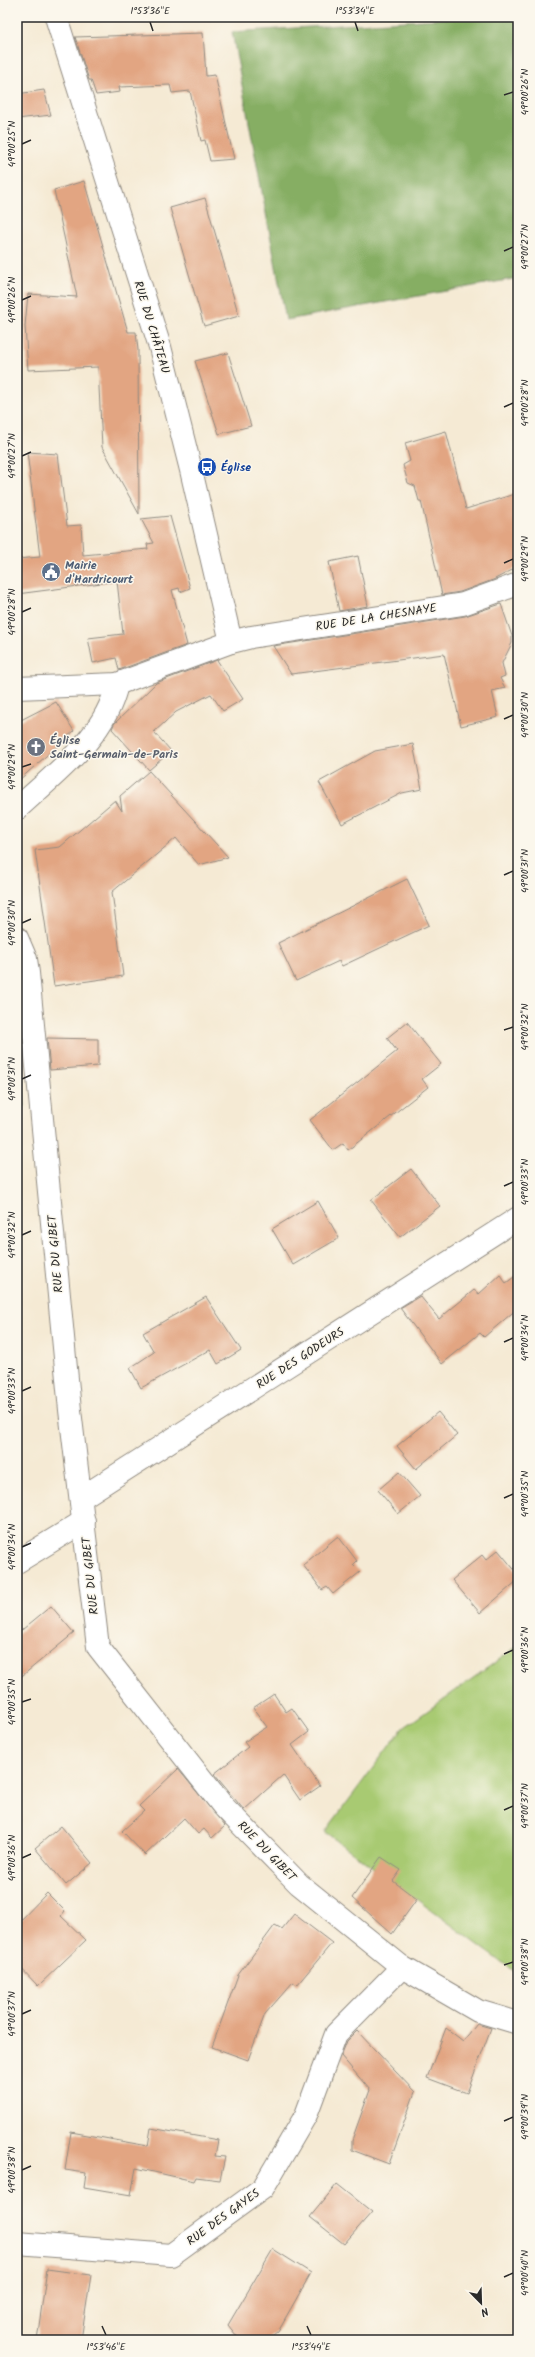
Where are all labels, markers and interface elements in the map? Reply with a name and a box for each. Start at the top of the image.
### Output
text: 1°53'36"E [130,3,171,19]
text: 1°53'34"E [335,3,376,19]
text: 49°00'26"N [517,68,533,115]
text: 49°00'25"N [4,121,20,167]
text: 49°00'27"N [517,224,533,270]
text: 49°00'26"N [4,276,20,323]
street label: RUE DU CHÂTEAU [128,278,175,376]
text: 49°00'28"N [517,379,533,427]
text: 49°00'27"N [4,433,20,479]
bus stop icon: Église [196,456,218,478]
place label: Église [221,458,251,477]
text: 49°00'29"N [517,536,533,582]
place label: Mairie d'Hardricourt [65,556,134,589]
public building icon: Mairie d'Hardricourt [40,561,62,583]
text: 49°00'28"N [4,588,20,636]
street label: RUE DE LA CHESNAYE [314,598,439,636]
text: 49°00'30"N [517,692,533,738]
place label: Église Saint-Germain-de-Paris [50,731,179,764]
church icon: Église Saint-Germain-de-Paris [25,736,47,758]
text: 49°00'29"N [4,744,20,790]
text: 49°00'31"N [517,849,533,893]
text: 49°00'30"N [4,900,20,946]
text: 49°00'32"N [517,1003,533,1050]
text: 49°00'31"N [4,1057,20,1101]
text: 49°00'33"N [517,1158,533,1205]
text: 49°00'32"N [4,1211,20,1258]
street label: RUE DU GIBET [43,1213,68,1294]
text: 49°00'34"N [517,1315,533,1361]
street label: RUE DES GODEURS [252,1322,349,1394]
text: 49°00'33"N [4,1367,20,1414]
text: 49°00'35"N [517,1471,533,1517]
text: 49°00'34"N [4,1524,20,1570]
street label: RUE DU GIBET [77,1535,104,1616]
text: 49°00'36"N [517,1626,533,1673]
text: 49°00'35"N [4,1679,20,1725]
text: 49°00'37"N [517,1783,533,1829]
street label: RUE DU GIBET [233,1817,302,1887]
text: 49°00'36"N [4,1834,20,1881]
text: 49°00'38"N [517,1938,533,1986]
text: 49°00'37"N [4,1991,20,2037]
text: 49°00'39"N [517,2094,533,2140]
text: 49°00'38"N [4,2146,20,2194]
street label: RUE DES GAYES [183,2184,265,2251]
text: 49°00'40"N [517,2250,533,2296]
north arrow [461,2283,501,2323]
text: N [478,2302,491,2321]
text: 1°53'46"E [86,2339,127,2355]
text: 1°53'44"E [291,2339,332,2355]

